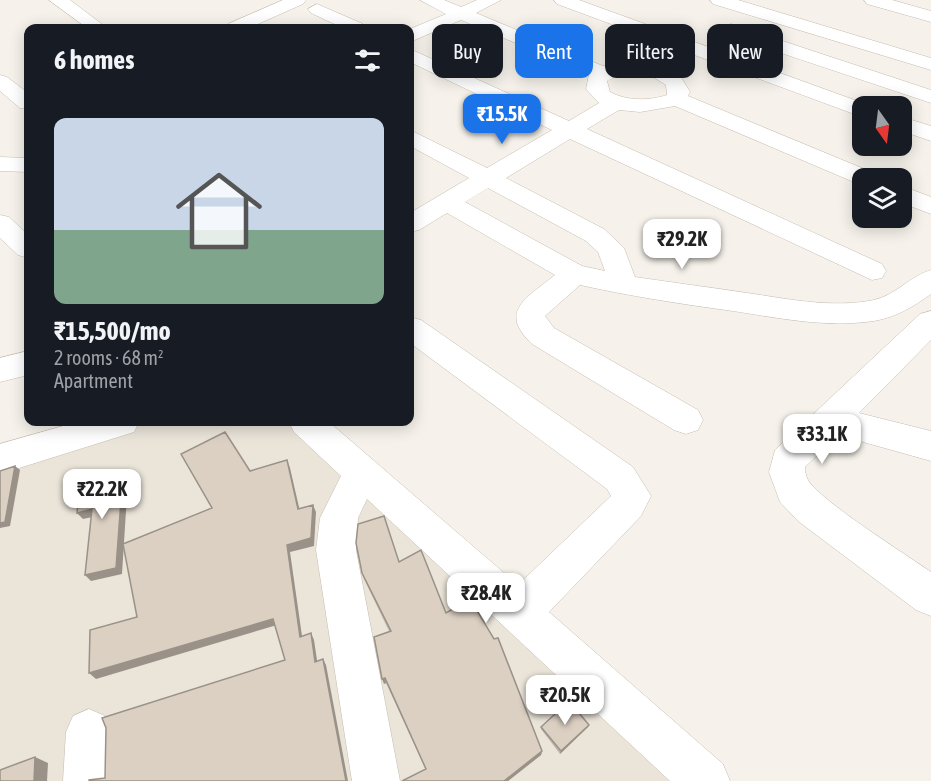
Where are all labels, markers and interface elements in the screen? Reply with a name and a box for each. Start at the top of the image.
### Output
chip: Buy [432,24,503,78]
chip: Rent [515,24,593,78]
chip: Filters [605,24,695,78]
chip: New [707,24,783,78]
icon: filters [351,44,384,77]
text: 6 homes [54,45,134,75]
pin: ₹15.5K [453,94,551,145]
north arrow [852,96,912,156]
map controls [852,96,912,228]
text: ₹15.5K [477,102,527,125]
icon: home [165,157,273,265]
button: layers [852,168,912,228]
pin: ₹29.2K [633,219,731,270]
text: ₹29.2K [657,227,707,250]
text: ₹15,500/mo [54,316,171,346]
text: 2 rooms · 68 m² [54,346,164,369]
text: Apartment [54,369,133,392]
pin: ₹33.1K [773,414,871,465]
text: ₹33.1K [797,422,847,445]
pin: ₹22.2K [53,469,151,520]
text: ₹22.2K [77,477,127,500]
pin: ₹28.4K [437,573,535,624]
text: ₹28.4K [461,581,511,604]
pin: ₹20.5K [516,675,614,726]
text: ₹20.5K [540,683,590,706]

